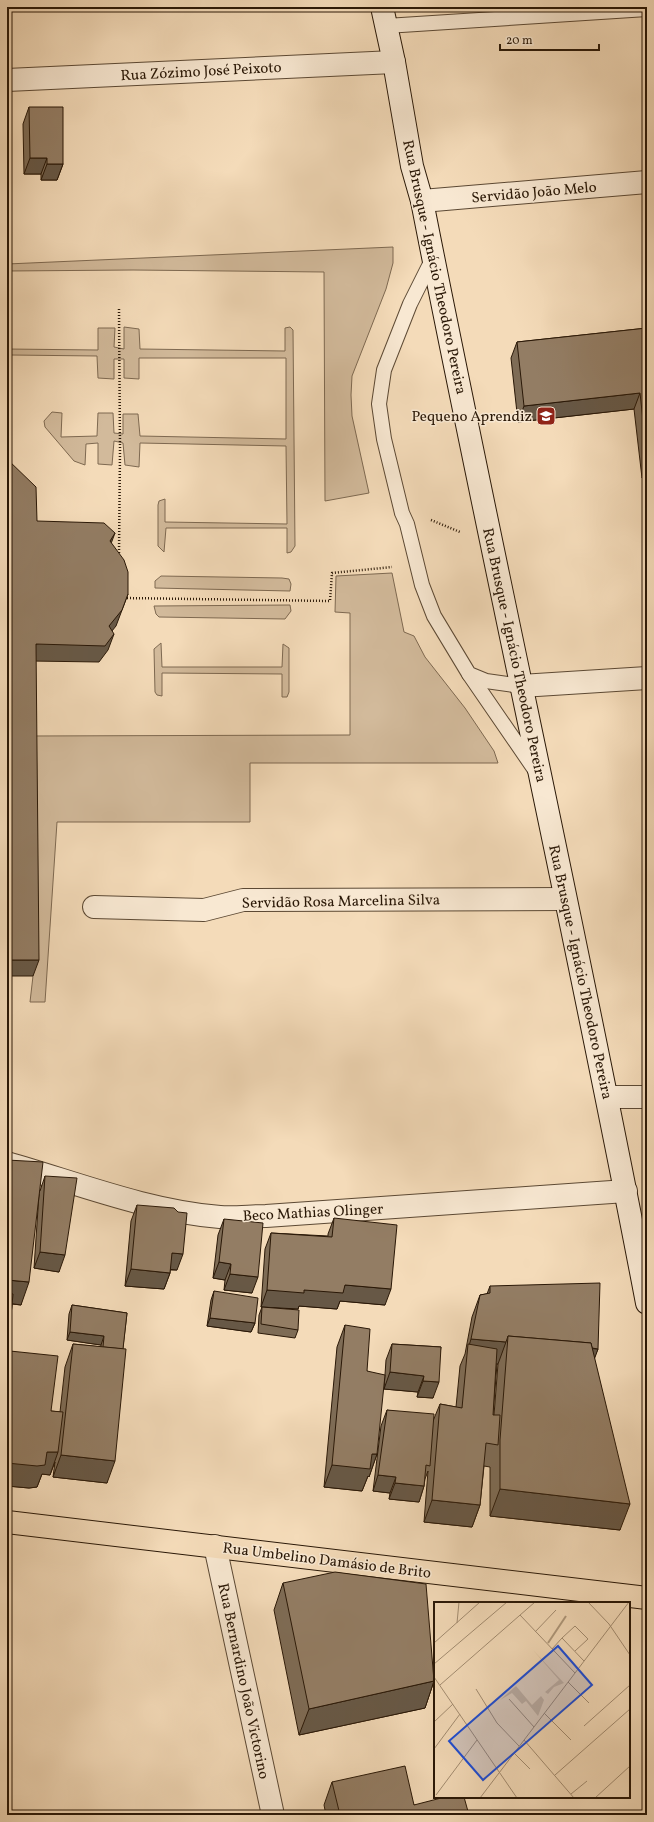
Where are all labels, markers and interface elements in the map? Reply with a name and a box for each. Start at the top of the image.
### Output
scale bar [500,26,599,52]
text: 20 m [506,33,533,49]
street label: Rua Zózimo José Peixoto [120,58,282,87]
street label: Rua Brusque - Ignácio Theodoro Pereira [396,138,471,397]
street label: Servidão João Melo [471,178,598,209]
school or university icon: Pequeno Aprendiz [535,405,557,427]
place label: Pequeno Aprendiz [411,407,532,428]
street label: Rua Brusque - Ignácio Theodoro Pereira [476,526,551,785]
street label: Rua Brusque - Ignácio Theodoro Pereira [542,843,617,1102]
street label: Servidão Rosa Marcelina Silva [242,890,440,915]
street label: Beco Mathias Olinger [242,1199,384,1228]
street label: Rua Umbelino Damásio de Brito [221,1538,432,1585]
street label: Rua Bernardino João Victorino [211,1581,274,1781]
inset map [434,1602,630,1798]

